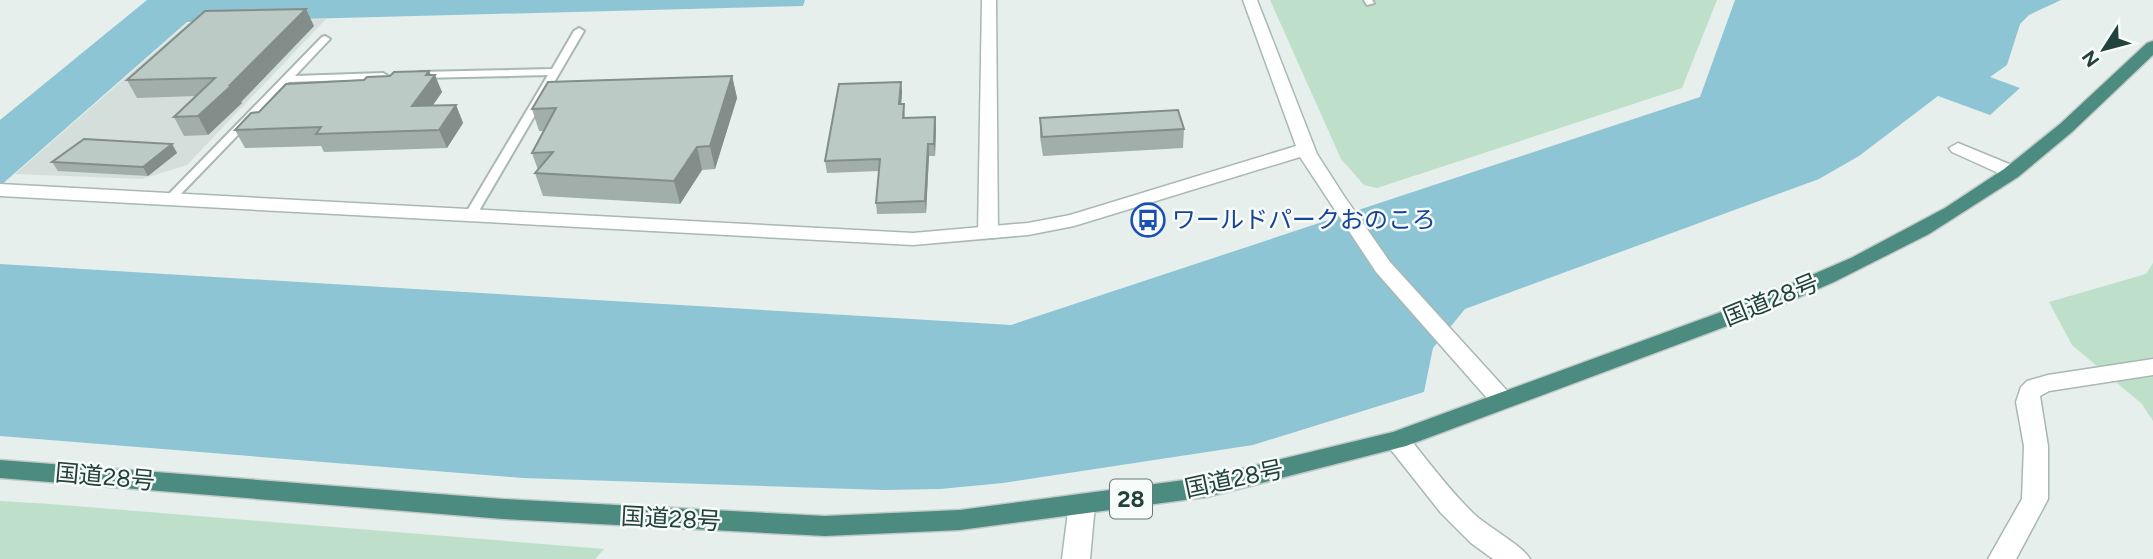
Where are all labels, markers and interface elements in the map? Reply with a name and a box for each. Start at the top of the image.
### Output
north arrow [2069,14,2139,84]
text: N [2077,46,2104,71]
bus stop icon: ワールドパークおのころ [1129,201,1167,239]
place label: ワールドパークおのころ [1172,205,1436,234]
street label: 国道28号 [1719,267,1823,332]
street label: 国道28号 [1182,454,1286,503]
street label: 国道28号 [54,458,156,495]
road number: 28 [1110,480,1152,519]
street label: 国道28号 [620,501,722,536]

